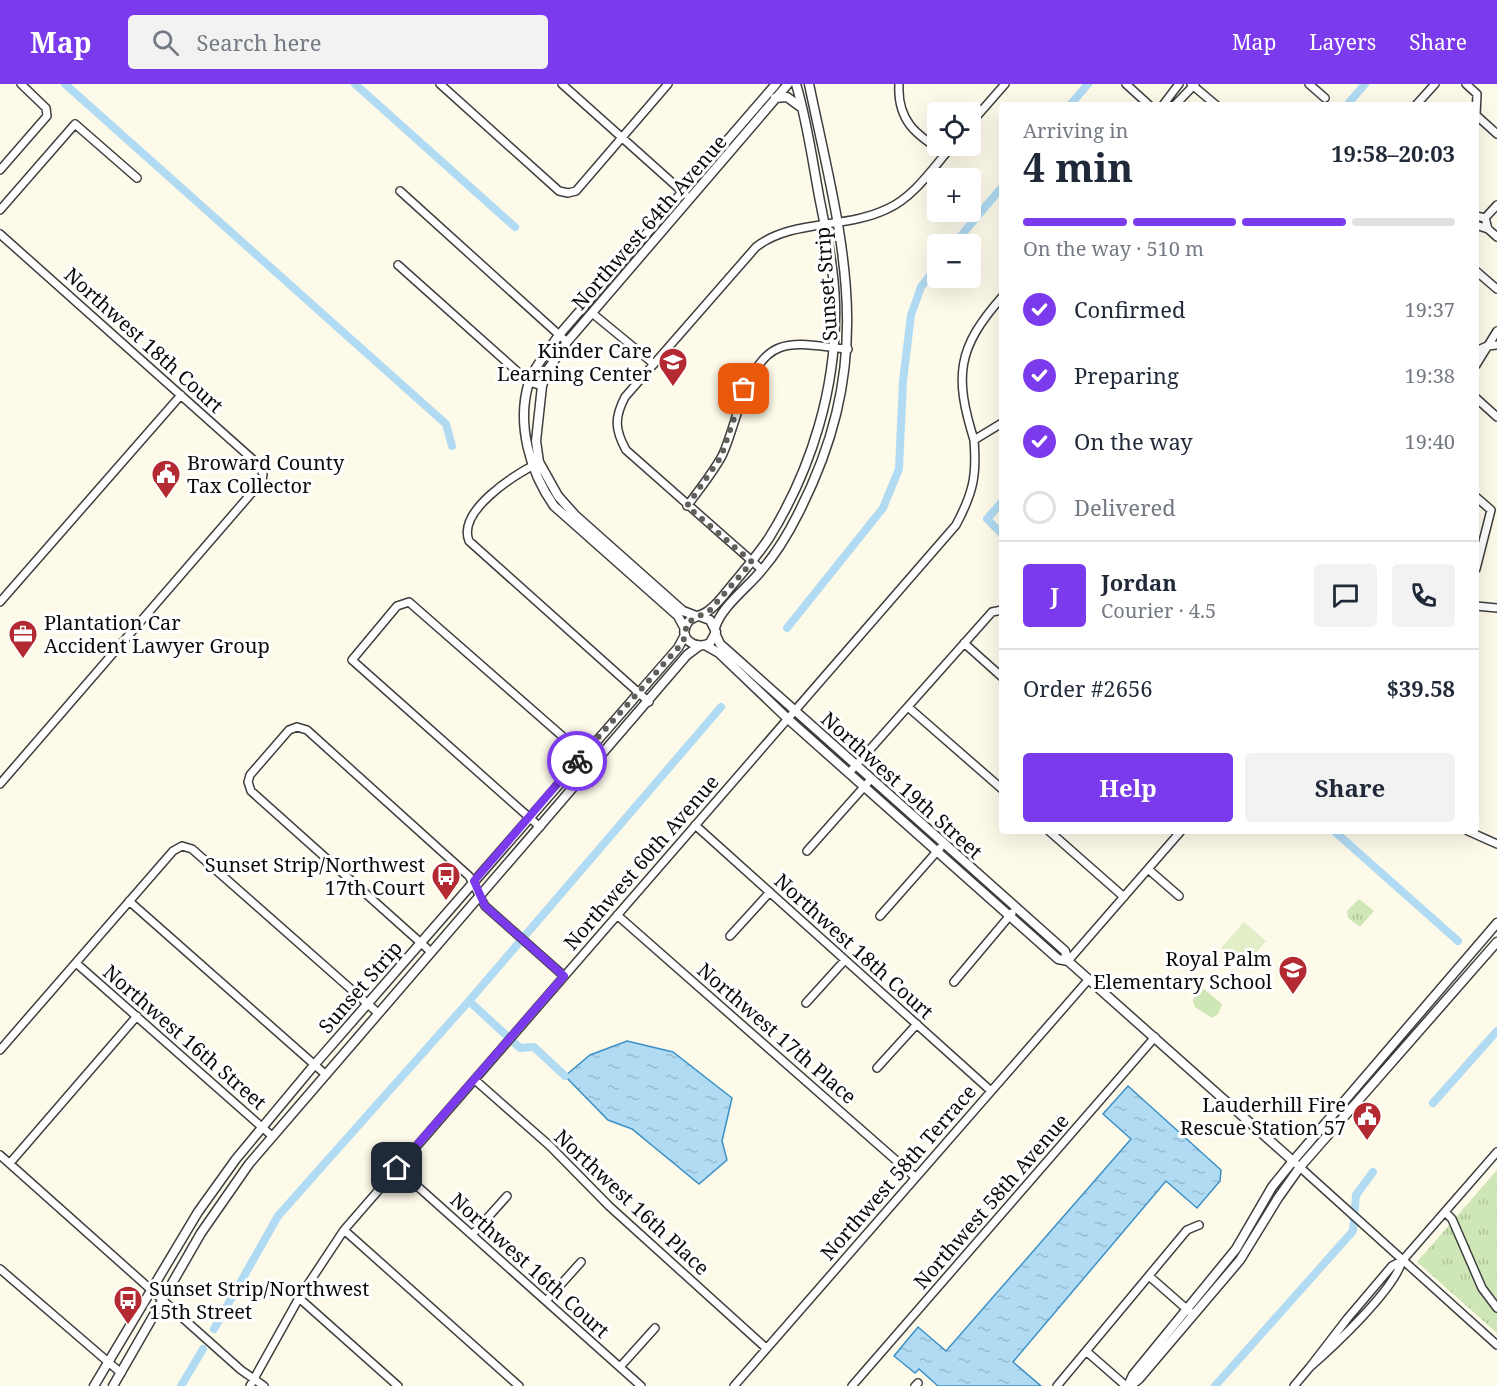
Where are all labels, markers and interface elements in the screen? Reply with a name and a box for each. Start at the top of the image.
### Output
search box [128,15,548,69]
text: Map [30,23,92,61]
icon: search [149,26,182,59]
text: Search here [197,27,321,57]
text: Map [1232,28,1276,56]
text: Layers [1309,28,1376,56]
text: Share [1409,28,1467,56]
map controls [927,102,981,288]
button: locate [927,102,981,156]
text: Arriving in [1023,117,1128,144]
street label: Northwest 64th Avenue [565,129,733,315]
text: 19:58–20:03 [1331,138,1455,168]
text: 4 min [1023,140,1133,193]
button: + [927,168,981,222]
street label: Sunset Strip [809,226,843,342]
button: − [927,234,981,288]
text: On the way · 510 m [1023,235,1204,262]
street label: Northwest 18th Court [59,261,229,419]
icon: check [1023,293,1056,326]
text: Confirmed [1074,294,1185,324]
text: 19:37 [1405,296,1455,323]
place label: Kinder Care Learning Center [497,337,653,387]
school or university icon: Kinder Care Learning Center [657,346,689,388]
icon: check [1023,359,1056,392]
text: Preparing [1074,360,1179,390]
text: 19:38 [1405,362,1455,389]
pin [718,363,769,414]
icon: bag [727,372,760,405]
icon: check [1023,425,1056,458]
text: On the way [1074,426,1193,456]
text: 19:40 [1405,428,1455,455]
place label: Broward County Tax Collector [187,449,345,499]
public building icon: Broward County Tax Collector [150,458,182,500]
text: Delivered [1074,492,1176,522]
button: chat [1314,564,1377,627]
button: phone [1392,564,1455,627]
text: Jordan [1101,567,1177,597]
text: J [1050,580,1059,610]
text: Courier · 4.5 [1101,597,1216,624]
place label: Plantation Car Accident Lawyer Group [44,609,270,659]
office icon: Plantation Car Accident Lawyer Group [7,618,39,660]
text: Order #2656 [1023,673,1153,703]
text: $39.58 [1386,673,1455,703]
street label: Northwest 19th Street [816,705,988,865]
courier [547,731,607,791]
icon: bike [561,745,594,778]
button: Help [1023,753,1233,822]
button: Share [1245,753,1455,822]
street label: Northwest 60th Avenue [557,769,725,955]
place label: Sunset Strip/Northwest 17th Court [205,851,425,901]
bus stop icon: Sunset Strip/Northwest 17th Court [430,860,462,902]
street label: Northwest 18th Court [769,867,939,1025]
street label: Sunset Strip [312,935,408,1039]
place label: Royal Palm Elementary School [1093,945,1272,995]
school or university icon: Royal Palm Elementary School [1277,954,1309,996]
street label: Northwest 17th Place [692,956,862,1110]
street label: Northwest 16th Street [98,958,272,1116]
street label: Northwest 58th Terrace [814,1078,982,1266]
place label: Lauderhill Fire Rescue Station 57 [1180,1091,1346,1141]
public building icon: Lauderhill Fire Rescue Station 57 [1351,1100,1383,1142]
street label: Northwest 58th Avenue [907,1108,1075,1294]
street label: Northwest 16th Place [549,1123,715,1281]
pin [371,1142,422,1193]
icon: home [380,1151,413,1184]
street label: Northwest 16th Court [445,1186,615,1344]
place label: Sunset Strip/Northwest 15th Street [149,1275,369,1325]
bus stop icon: Sunset Strip/Northwest 15th Street [112,1284,144,1326]

